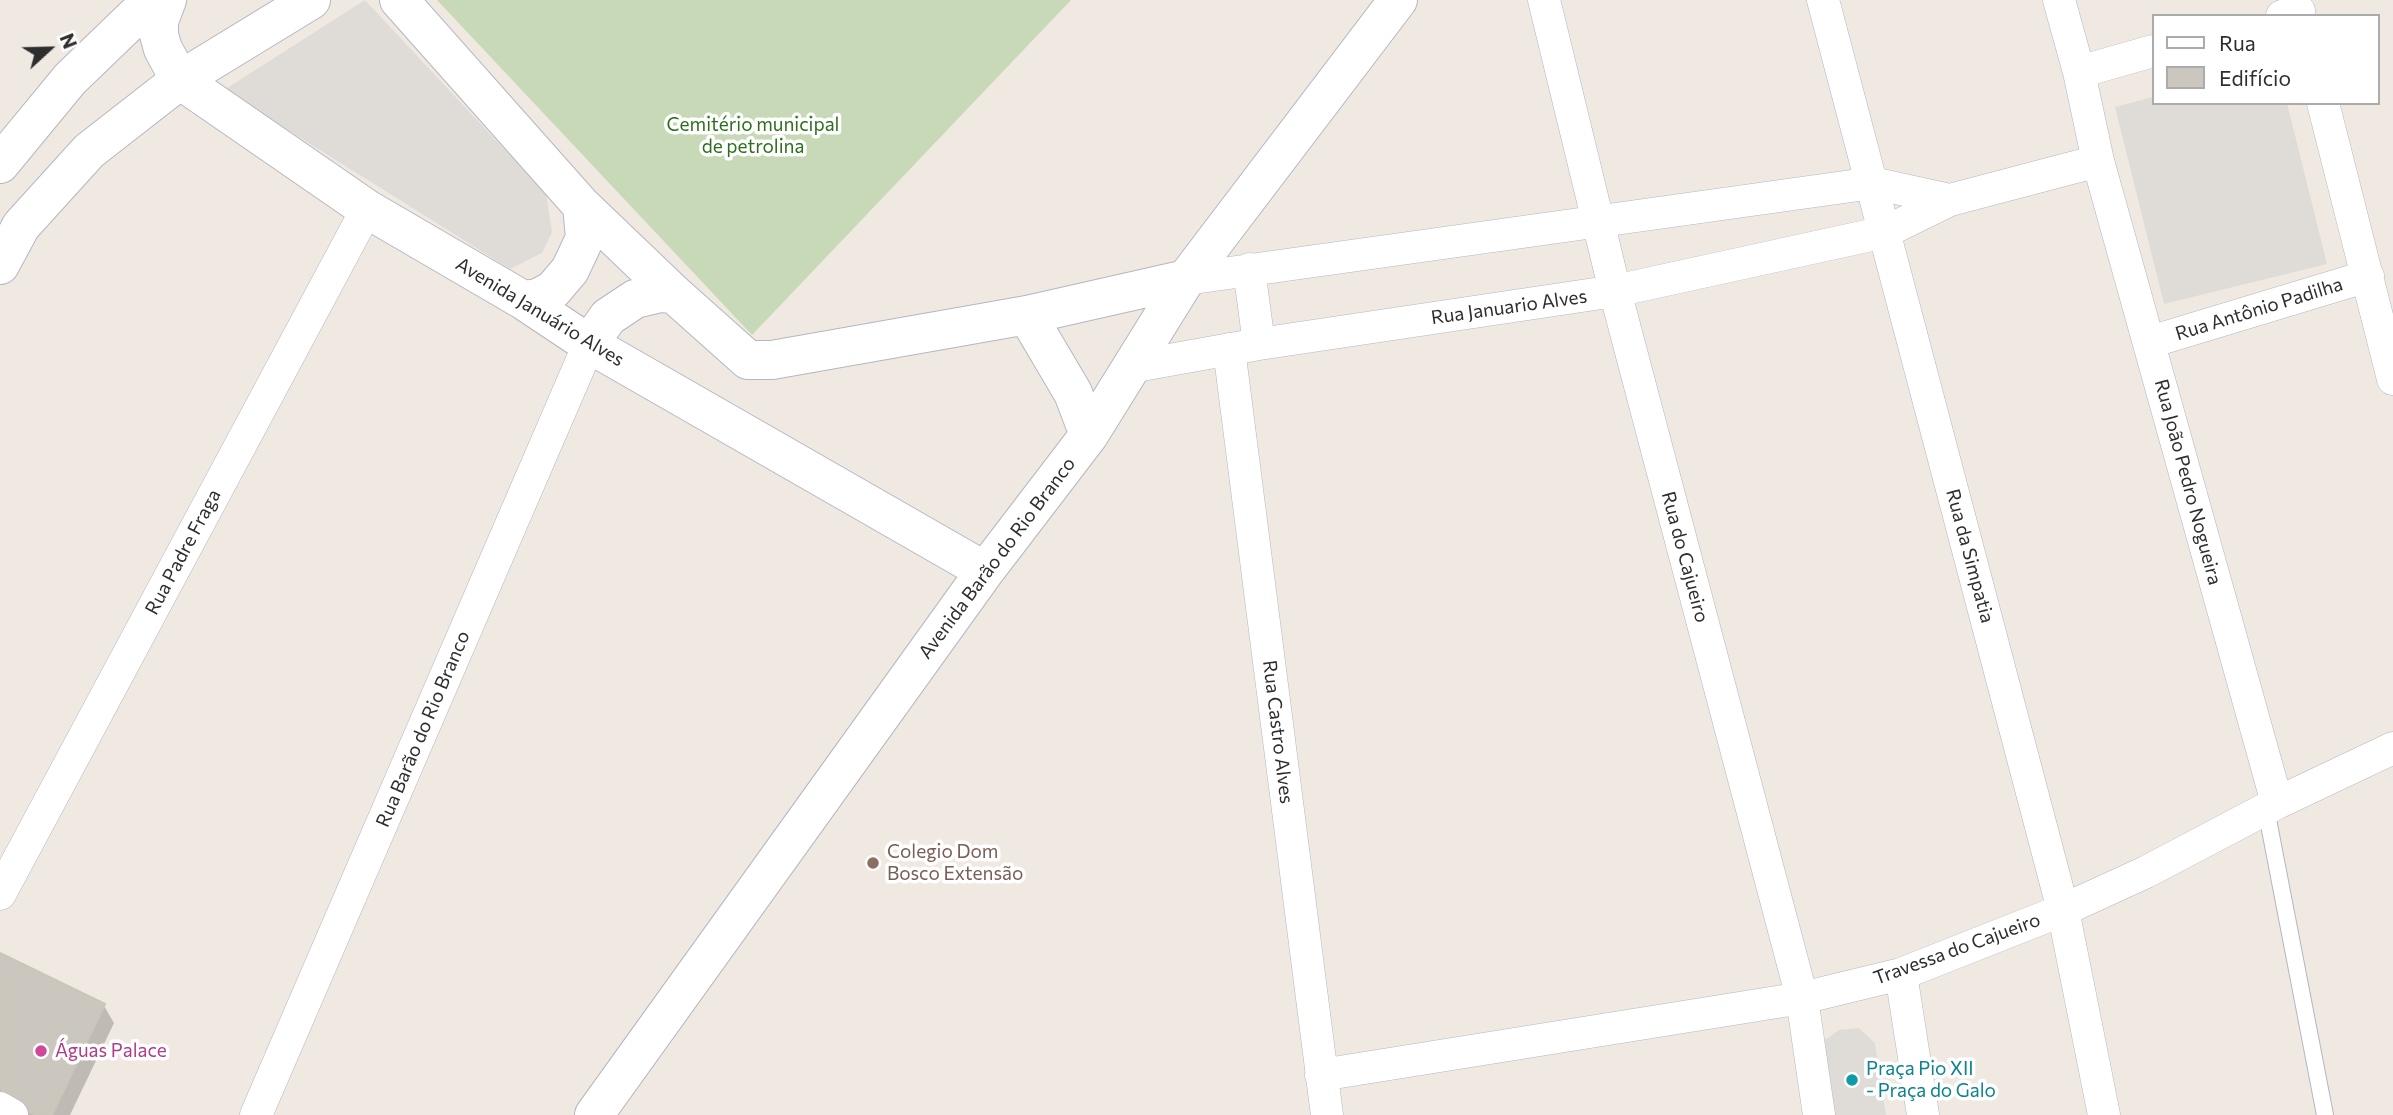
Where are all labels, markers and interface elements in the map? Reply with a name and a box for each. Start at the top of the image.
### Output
north arrow [14,14,84,84]
legend [2152,14,2379,105]
text: N [56,30,82,52]
text: Rua [2219,30,2256,55]
text: Edifício [2219,65,2291,90]
park label: Cemitério municipal de petrolina [667,114,839,158]
street label: Avenida Januário Alves [452,253,628,371]
street label: Rua Antônio Padilha [2172,273,2346,345]
street label: Rua Januario Alves [1430,285,1588,329]
street label: Rua João Pedro Nogueira [2150,377,2226,587]
street label: Avenida Barão do Rio Branco [914,453,1080,663]
street label: Rua Padre Fraga [140,485,226,619]
street label: Rua da Simpatia [1941,487,1999,625]
street label: Rua do Cajueiro [1657,489,1713,625]
street label: Rua Barão do Rio Branco [371,627,475,831]
street label: Rua Castro Alves [1258,659,1298,805]
place label: Colegio Dom Bosco Extensão [887,841,1023,885]
marker: Colegio Dom Bosco Extensão [865,855,881,871]
street label: Travessa do Cajueiro [1870,908,2044,990]
place label: Águas Palace [55,1040,167,1062]
marker: Águas Palace [33,1043,49,1059]
place label: Praça Pio XII - Praça do Galo [1866,1058,1996,1102]
marker: Praça Pio XII - Praça do Galo [1844,1072,1860,1088]

